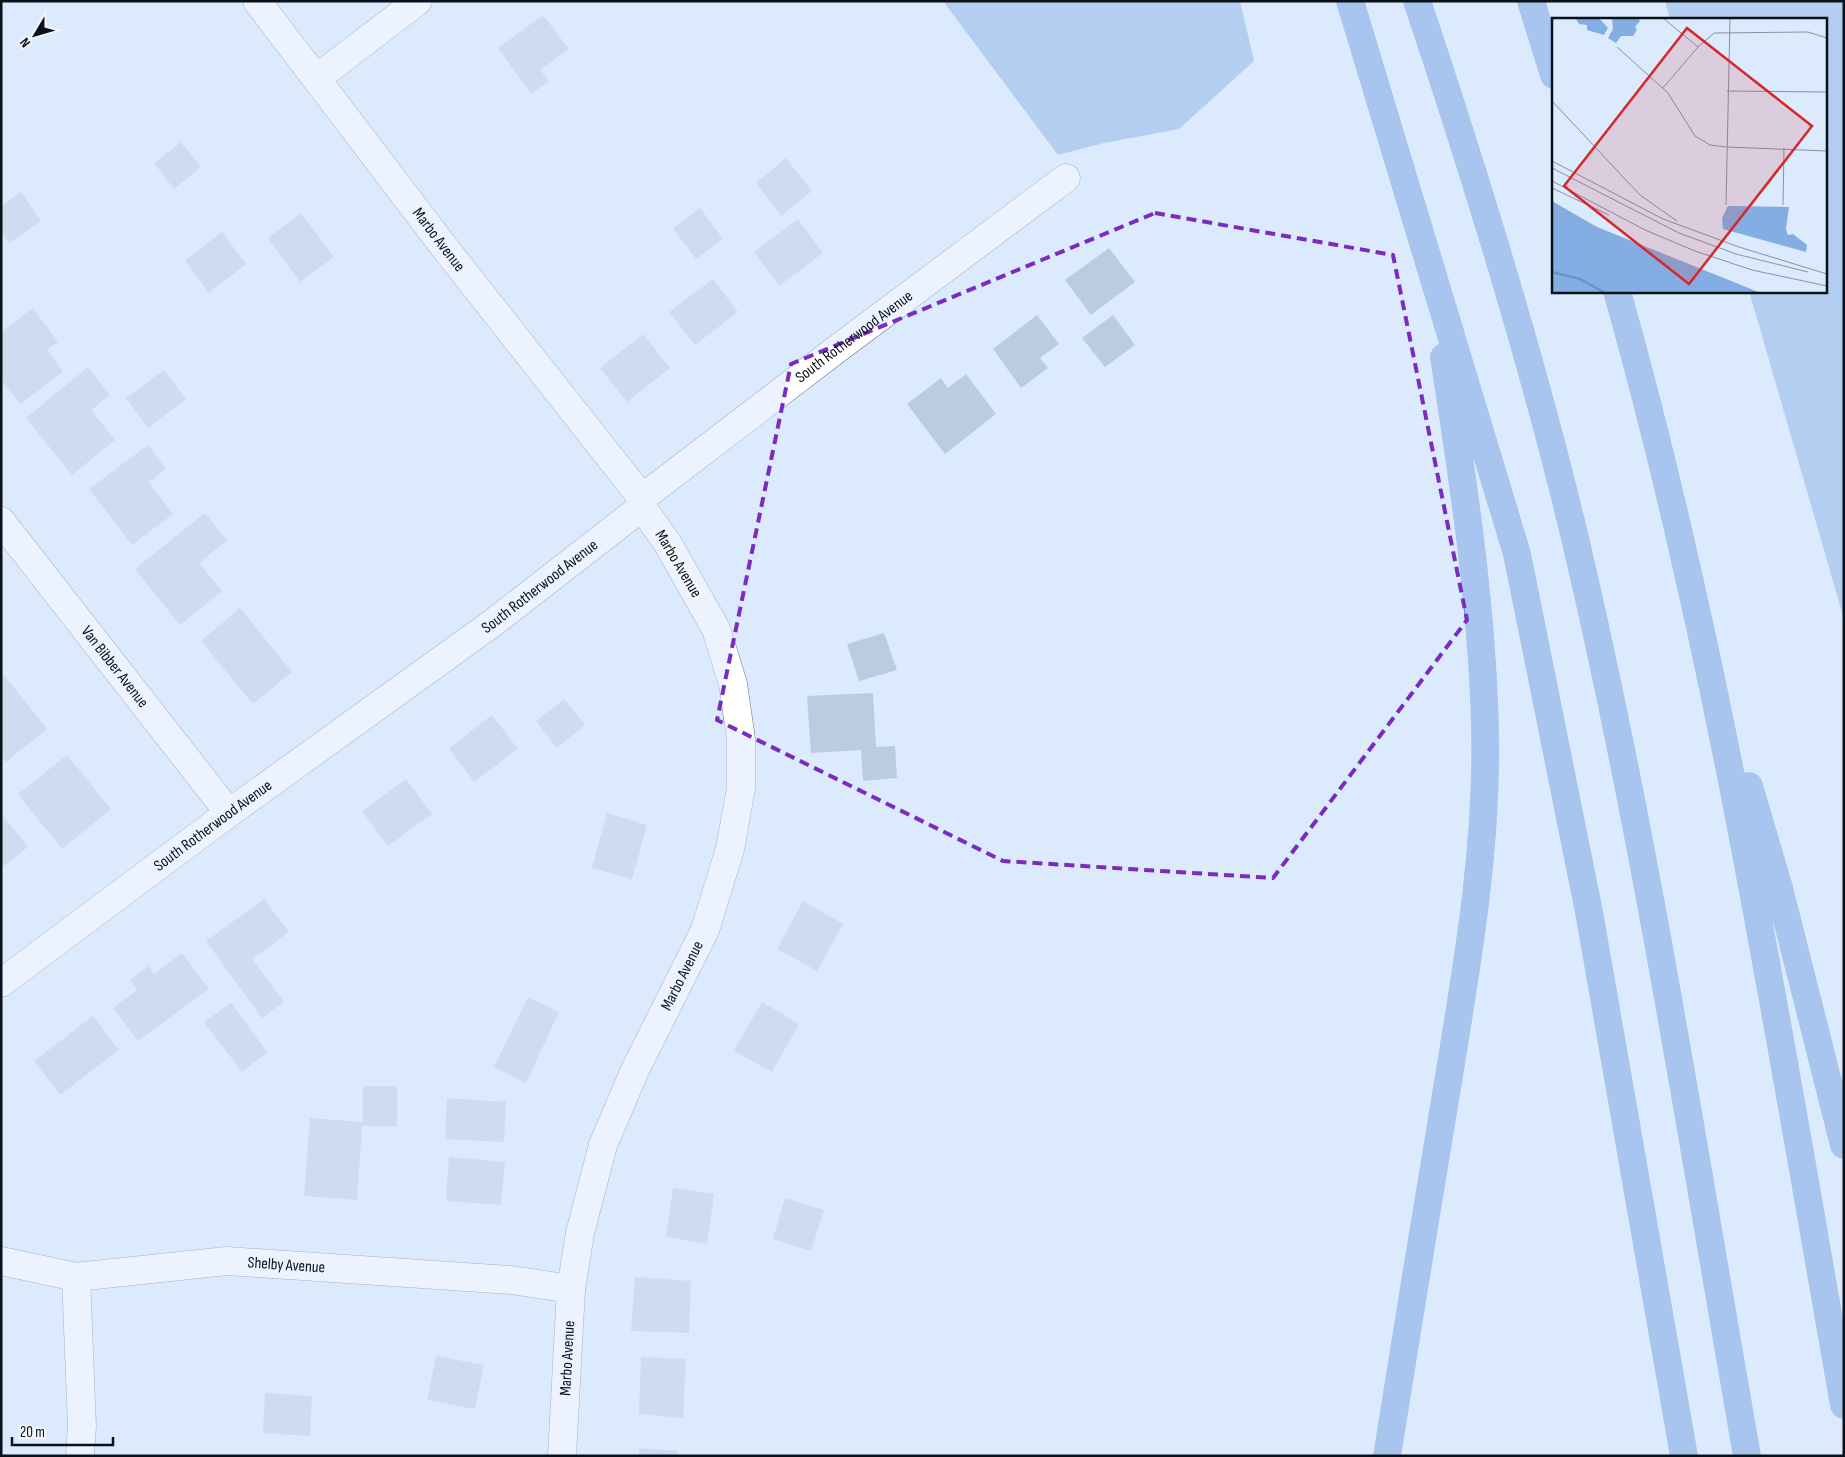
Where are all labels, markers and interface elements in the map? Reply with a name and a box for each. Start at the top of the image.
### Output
north arrow [10,10,60,60]
inset map [1552,18,1828,292]
text: N [16,35,34,51]
street label: Marbo Avenue [408,204,469,275]
street label: South Rotherwood Avenue [792,286,916,387]
street label: Marbo Avenue [650,527,706,601]
street label: South Rotherwood Avenue [478,535,602,637]
street label: Van Bibber Avenue [77,622,153,711]
street label: South Rotherwood Avenue [150,776,276,875]
street label: Marbo Avenue [657,938,708,1014]
street label: Shelby Avenue [247,1253,326,1277]
street label: Marbo Avenue [556,1320,579,1396]
scale bar [12,1414,114,1446]
text: 20 m [20,1423,45,1442]

